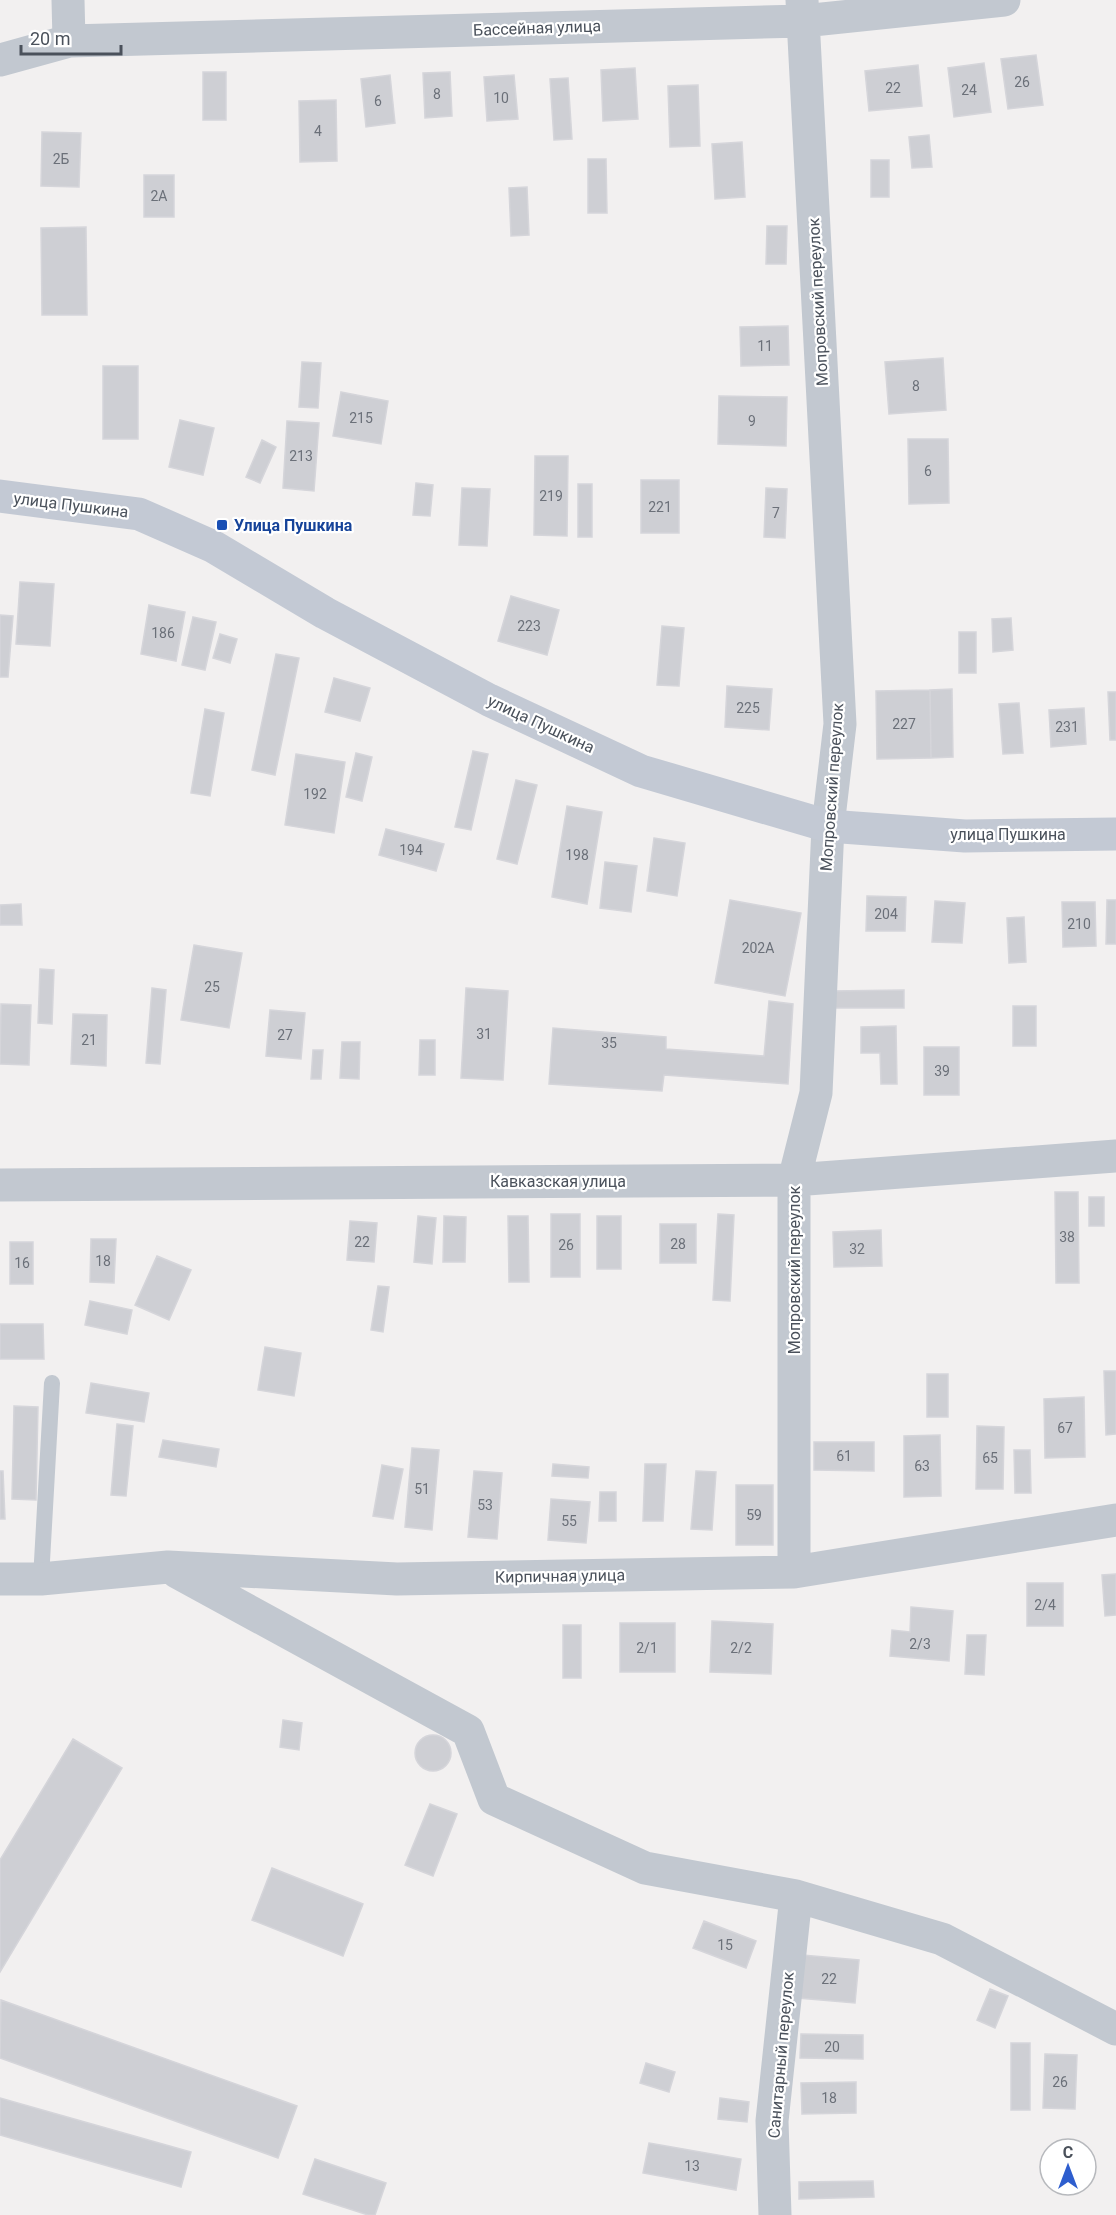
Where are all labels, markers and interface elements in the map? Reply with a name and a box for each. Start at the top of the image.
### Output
street label: Бассейная улица [473,16,601,40]
scale bar [21,18,122,56]
text: 20 m [30,28,70,49]
house number: 26 [1014,74,1030,90]
house number: 22 [885,80,901,96]
house number: 24 [961,82,977,98]
house number: 8 [433,86,441,102]
house number: 10 [493,90,509,106]
house number: 6 [374,93,382,109]
house number: 4 [314,123,322,139]
house number: 2Б [53,151,70,167]
house number: 2А [150,188,168,204]
street label: Мопровский переулок [804,217,832,387]
house number: 11 [757,338,773,354]
house number: 8 [912,378,920,394]
house number: 215 [349,410,373,426]
house number: 9 [748,413,756,429]
house number: 213 [289,448,313,464]
house number: 6 [924,463,932,479]
house number: 219 [539,488,563,504]
street label: улица Пушкина [12,489,130,521]
house number: 221 [648,499,672,515]
house number: 7 [772,505,780,521]
place label: Улица Пушкина [234,516,353,535]
marker: Улица Пушкина [215,518,229,532]
house number: 223 [517,618,541,634]
house number: 186 [151,625,175,641]
street label: улица Пушкина [485,691,597,757]
house number: 225 [736,700,760,716]
street label: Мопровский переулок [817,702,847,872]
house number: 227 [892,716,916,732]
house number: 231 [1055,719,1079,735]
house number: 192 [303,786,327,802]
street label: улица Пушкина [950,825,1066,844]
house number: 194 [399,842,423,858]
house number: 198 [565,847,589,863]
house number: 204 [874,906,898,922]
house number: 210 [1067,916,1091,932]
house number: 202А [742,940,774,956]
house number: 25 [204,979,220,995]
house number: 31 [476,1026,492,1042]
house number: 27 [277,1027,293,1043]
house number: 21 [81,1032,97,1048]
house number: 35 [601,1035,617,1051]
house number: 39 [934,1063,950,1079]
street label: Кавказская улица [490,1172,626,1191]
street label: Мопровский переулок [785,1185,804,1354]
house number: 38 [1059,1229,1075,1245]
house number: 22 [354,1234,370,1250]
house number: 28 [670,1236,686,1252]
house number: 26 [558,1237,574,1253]
house number: 32 [849,1241,865,1257]
house number: 18 [95,1253,111,1269]
house number: 16 [14,1255,30,1271]
house number: 67 [1057,1420,1073,1436]
house number: 61 [836,1448,852,1464]
house number: 65 [982,1450,998,1466]
house number: 63 [914,1458,930,1474]
house number: 51 [414,1481,430,1497]
house number: 53 [477,1497,493,1513]
house number: 59 [746,1507,762,1523]
house number: 55 [561,1513,577,1529]
street label: Кирпичная улица [495,1565,625,1587]
house number: 2/4 [1034,1597,1056,1613]
house number: 2/3 [909,1636,931,1652]
house number: 2/1 [636,1640,658,1656]
house number: 2/2 [730,1640,752,1656]
house number: 15 [717,1937,733,1953]
street label: Санитарный переулок [764,1971,798,2139]
house number: 22 [821,1971,837,1987]
house number: 20 [824,2039,840,2055]
house number: 26 [1052,2074,1068,2090]
house number: 18 [821,2090,837,2106]
north arrow [1038,2137,1098,2197]
text: С [1063,2143,1073,2162]
house number: 13 [684,2158,700,2174]

